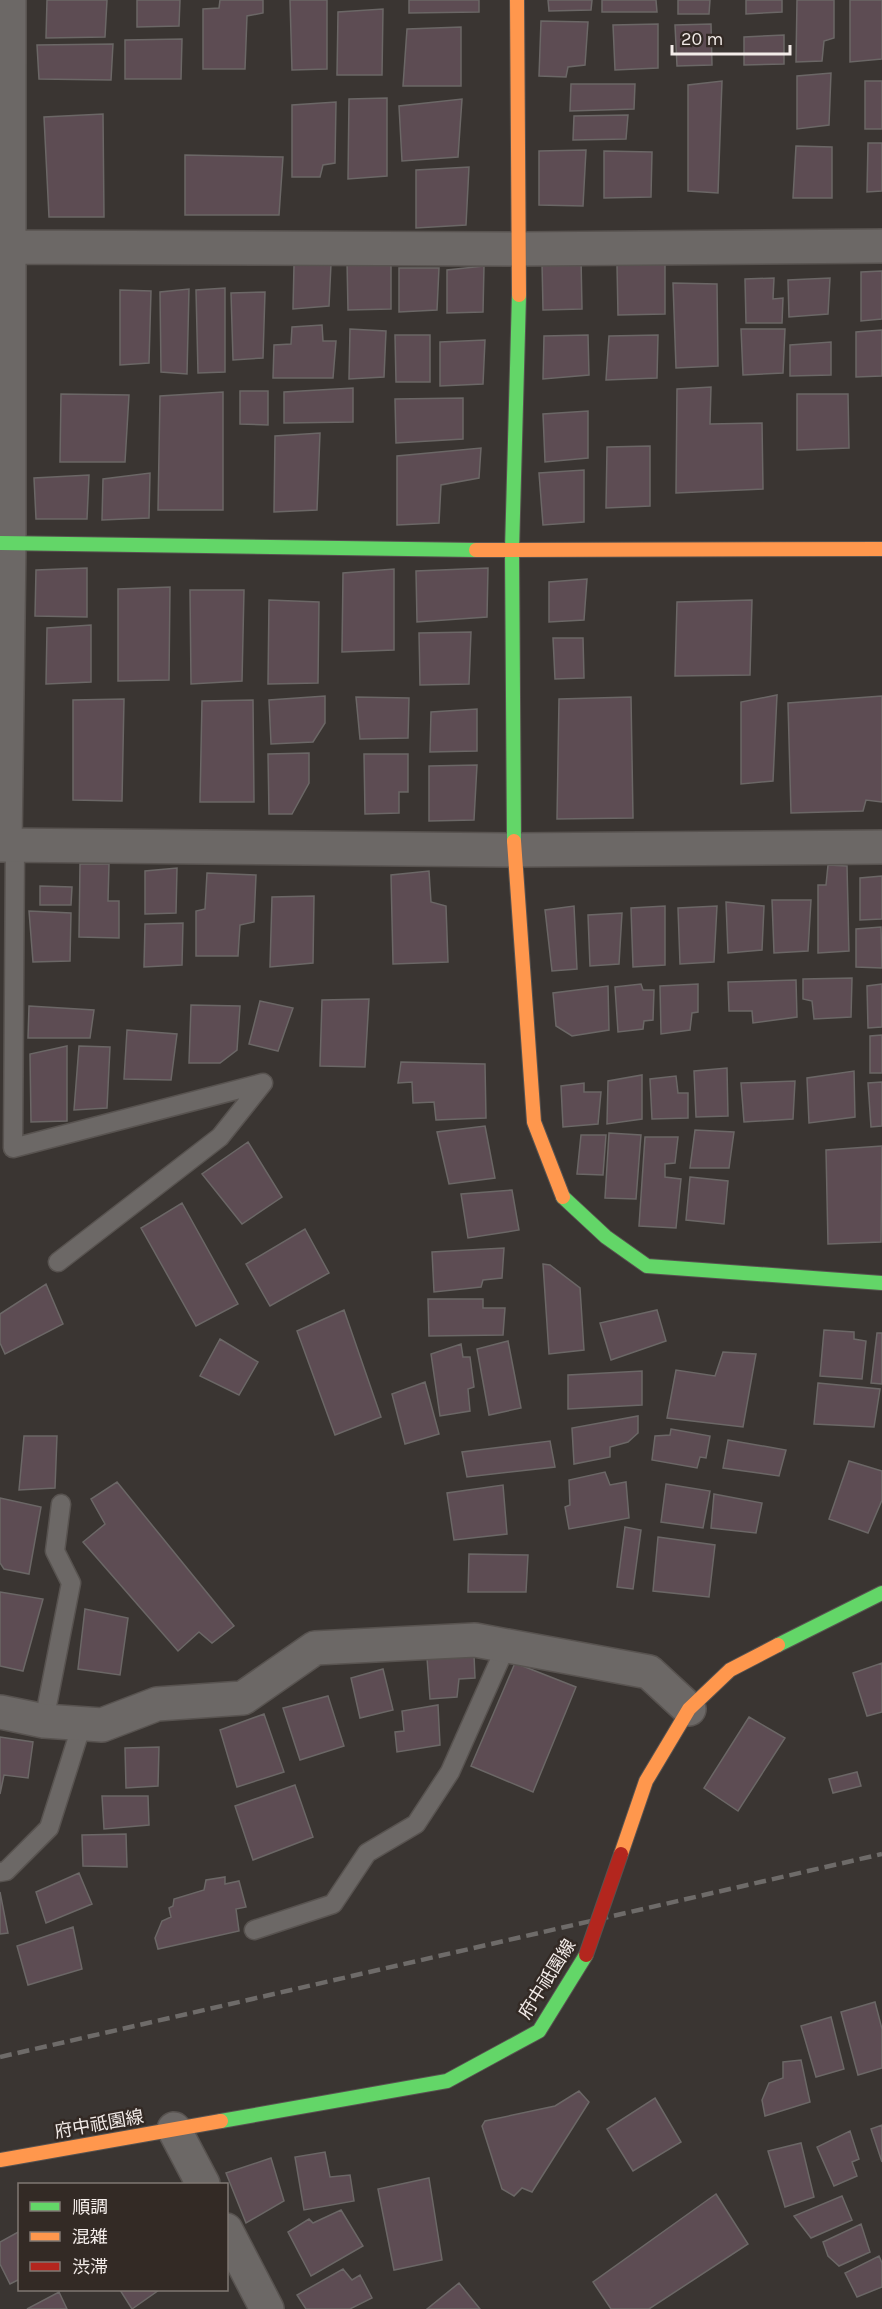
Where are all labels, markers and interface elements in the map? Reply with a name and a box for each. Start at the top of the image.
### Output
scale bar [672,18,790,56]
text: 20 m [681,28,723,50]
street label: 府中祇園線 [514,1935,580,2023]
street label: 府中祇園線 [53,2105,145,2143]
legend [18,2183,228,2291]
text: 順調 [72,2196,108,2218]
text: 混雑 [72,2226,108,2248]
text: 渋滞 [72,2256,108,2278]

